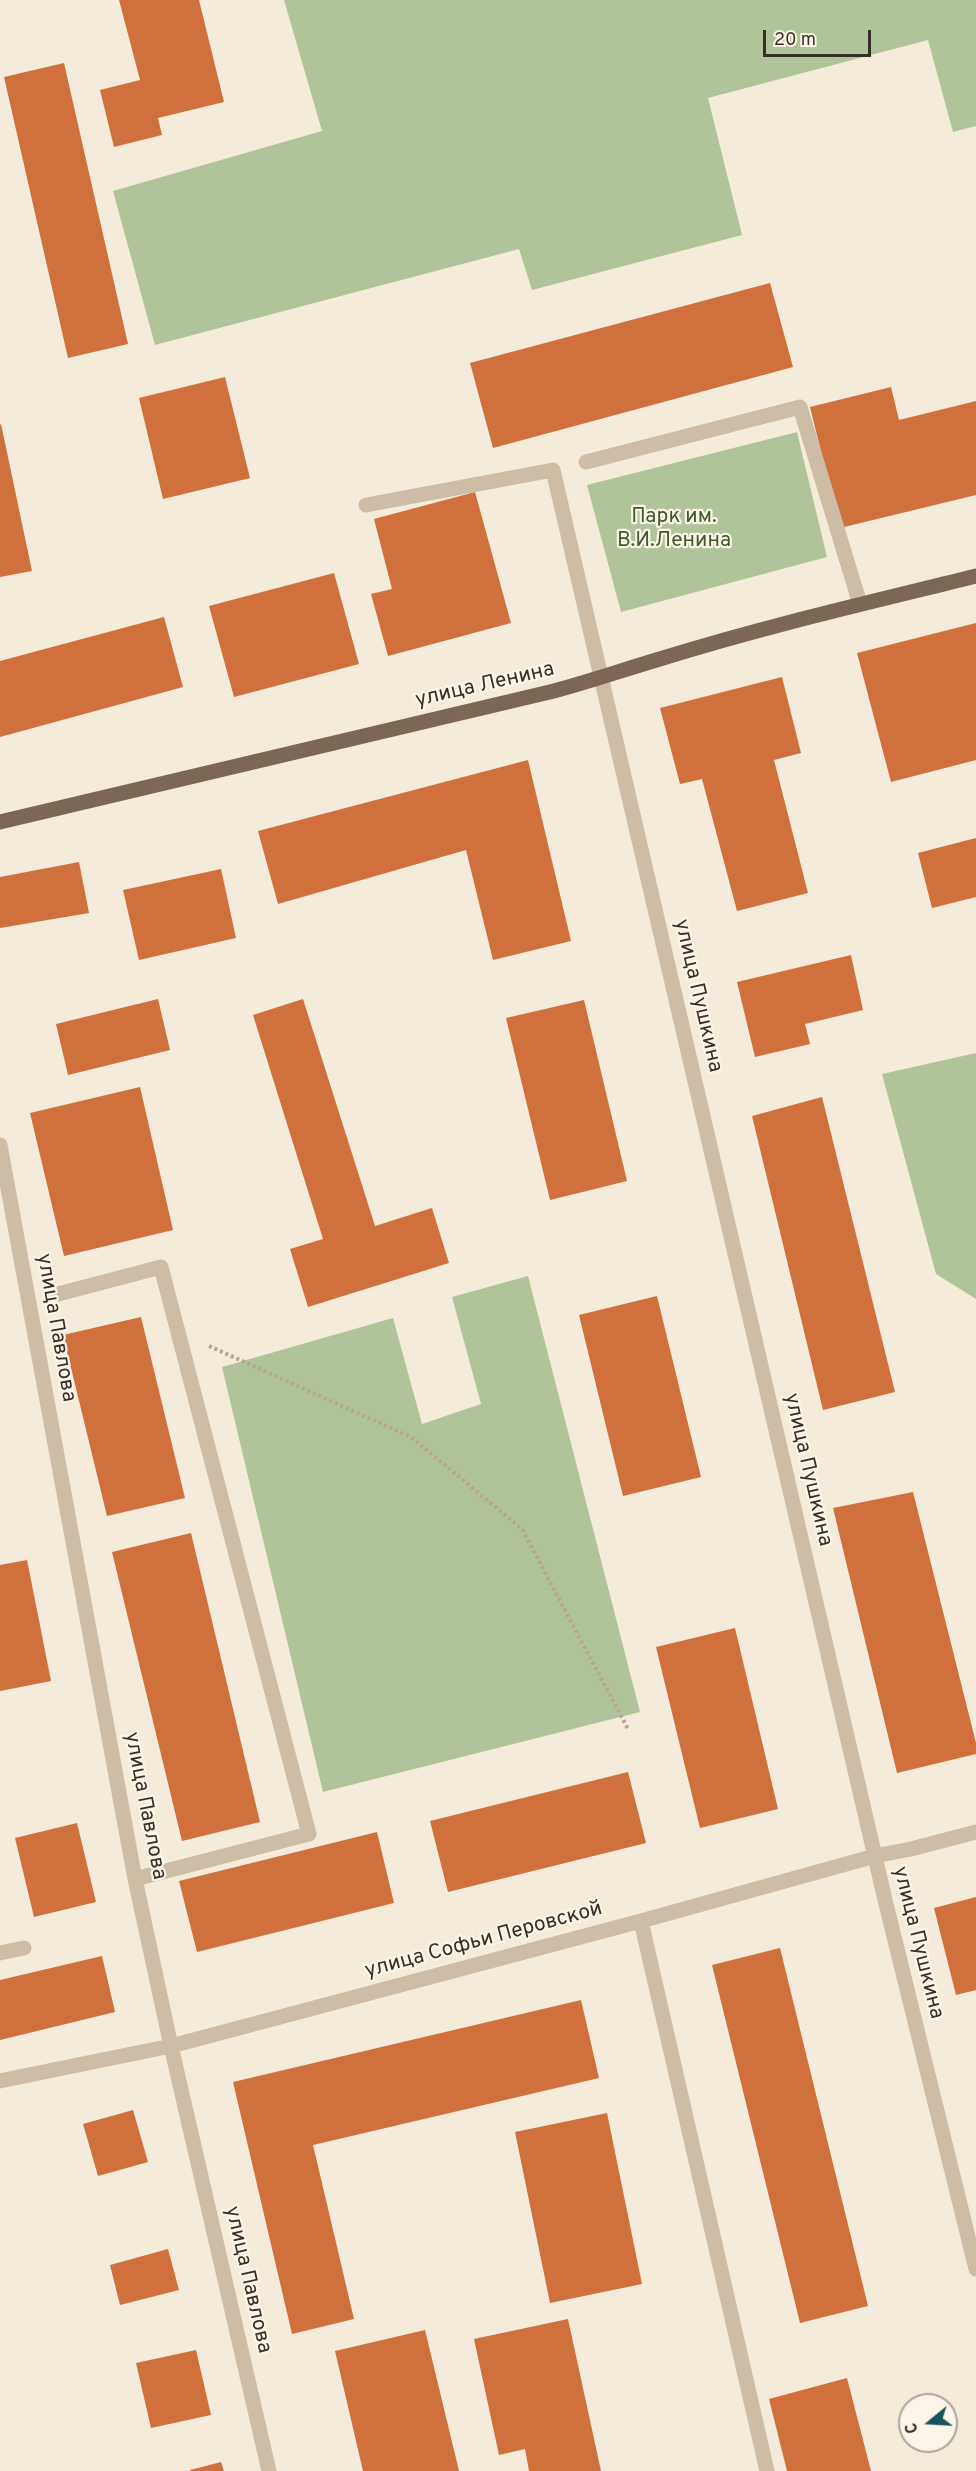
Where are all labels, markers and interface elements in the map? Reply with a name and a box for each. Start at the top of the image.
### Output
scale bar [766,18,874,56]
text: 20 m [774,29,816,52]
park label: Парк им. В.И.Ленина [617,505,731,555]
street label: улица Ленина [413,658,557,714]
street label: улица Пушкина [667,917,727,1075]
street label: улица Павлова [30,1252,80,1404]
street label: улица Пушкина [777,1391,837,1549]
street label: улица Павлова [117,1730,171,1882]
street label: улица Пушкина [886,1864,948,2022]
street label: улица Софьи Перовской [363,1897,605,1985]
street label: улица Павлова [218,2204,276,2356]
north arrow [898,2393,958,2453]
text: С [902,2420,924,2436]

